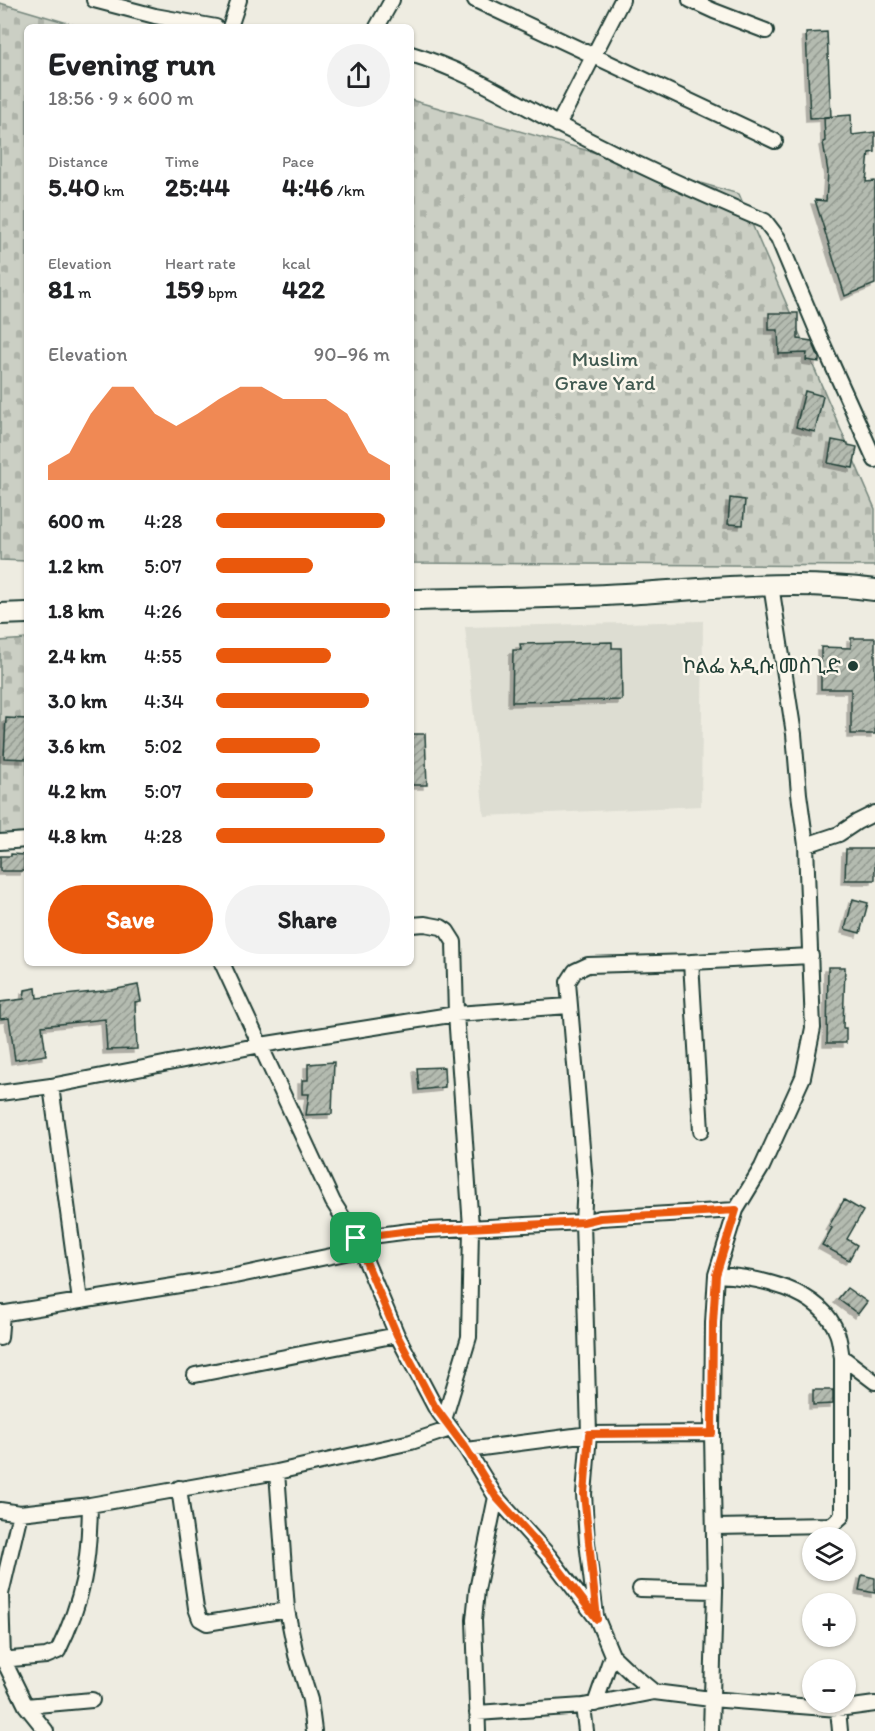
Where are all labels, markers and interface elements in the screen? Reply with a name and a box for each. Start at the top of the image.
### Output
text: Evening run [48,44,215,83]
button: share [327,44,390,107]
text: 18:56 · 9 × 600 m [48,86,194,110]
text: Distance [48,152,108,171]
text: Time [165,152,199,171]
text: Pace [282,152,314,171]
text: 5.40 [48,171,100,203]
text: 25:44 [165,171,230,203]
text: 4:46 [282,171,333,203]
text: km [100,181,124,200]
text: /km [333,181,365,200]
text: Elevation [48,254,112,273]
text: Heart rate [165,254,236,273]
text: kcal [282,254,310,273]
text: 81 [48,273,74,305]
text: 159 [165,273,204,305]
text: 422 [282,273,325,305]
text: m [74,283,91,302]
text: bpm [204,283,238,302]
text: Elevation [48,342,127,366]
text: 90–96 m [314,342,390,366]
park label: Muslim Grave Yard [555,346,656,395]
text: 600 m [48,509,105,533]
text: 4:28 [144,509,182,533]
text: 1.2 km [48,554,104,578]
text: 5:07 [144,554,182,578]
text: 1.8 km [48,599,104,623]
text: 4:26 [144,599,182,623]
text: 2.4 km [48,644,106,668]
text: 4:55 [144,644,182,668]
place label: ኮልፌ አዲሱ መስጊድ [682,653,841,678]
marker: ኮልፌ አዲሱ መስጊድ [846,659,860,673]
text: 3.0 km [48,689,107,713]
text: 4:34 [144,689,184,713]
text: 3.6 km [48,734,105,758]
text: 5:02 [144,734,182,758]
text: 4.2 km [48,779,106,803]
text: 5:07 [144,779,182,803]
text: 4.8 km [48,824,107,848]
text: 4:28 [144,824,182,848]
button: Save [48,885,213,954]
button: Share [225,885,390,954]
pin [330,1212,381,1263]
icon: arrive [339,1221,372,1254]
map controls [802,1527,856,1713]
button: layers [802,1527,856,1581]
button: + [802,1593,856,1647]
button: − [802,1659,856,1713]

